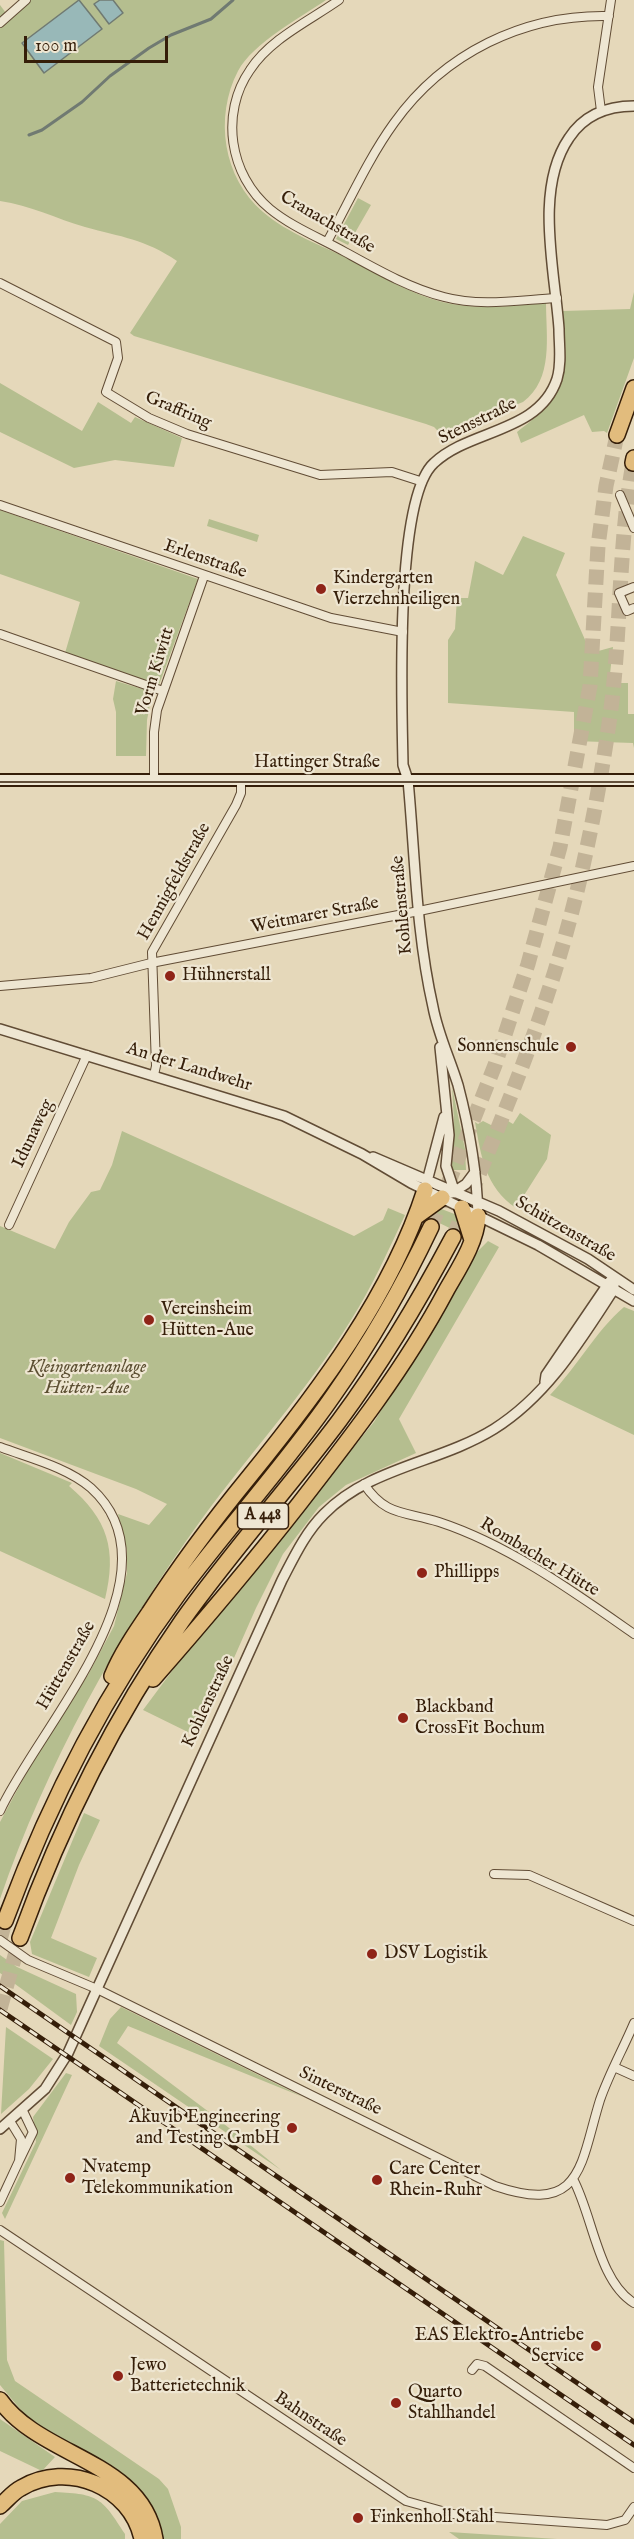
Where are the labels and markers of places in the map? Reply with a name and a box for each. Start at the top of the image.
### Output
place label: Kindergarten Vierzehnheiligen [333,568,460,610]
marker: Kindergarten Vierzehnheiligen [314,582,328,596]
place label: Hühnerstall [182,965,271,987]
marker: Hühnerstall [163,969,177,983]
place label: Sonnenschule [457,1036,559,1058]
marker: Sonnenschule [564,1040,578,1054]
place label: Vereinsheim Hütten-Aue [161,1299,254,1342]
marker: Vereinsheim Hütten-Aue [142,1313,156,1327]
place label: Phillipps [434,1562,499,1584]
marker: Phillipps [415,1566,429,1580]
place label: Blackband CrossFit Bochum [415,1697,545,1740]
marker: Blackband CrossFit Bochum [396,1711,410,1725]
place label: DSV Logistik [384,1943,488,1965]
marker: DSV Logistik [365,1947,379,1961]
place label: Akuvib Engineering and Testing GmbH [129,2107,280,2150]
marker: Akuvib Engineering and Testing GmbH [285,2121,299,2135]
place label: Nvatemp Telekommunikation [82,2157,233,2200]
place label: Care Center Rhein-Ruhr [389,2159,482,2202]
marker: Nvatemp Telekommunikation [63,2171,77,2185]
marker: Care Center Rhein-Ruhr [370,2173,384,2187]
place label: EAS Elektro-Antriebe Service [415,2325,584,2368]
marker: EAS Elektro-Antriebe Service [589,2339,603,2353]
place label: Jewo Batterietechnik [130,2355,246,2398]
marker: Jewo Batterietechnik [111,2369,125,2383]
place label: Quarto Stahlhandel [408,2382,495,2424]
marker: Quarto Stahlhandel [389,2396,403,2410]
place label: Finkenholl Stahl [370,2507,494,2529]
marker: Finkenholl Stahl [351,2511,365,2525]

